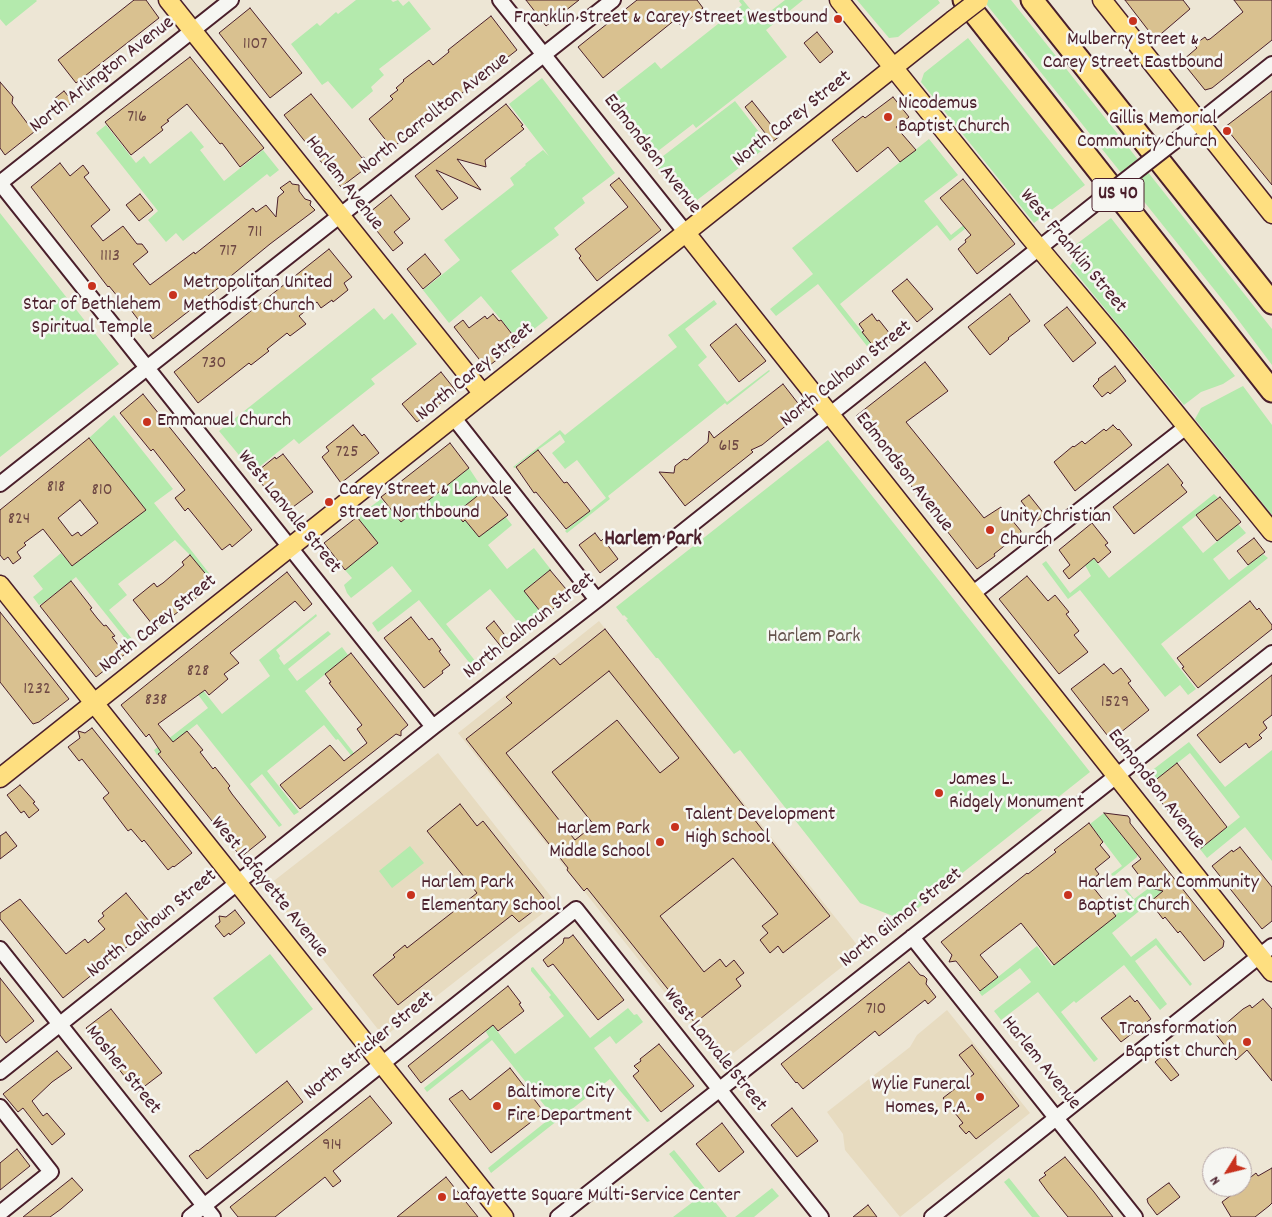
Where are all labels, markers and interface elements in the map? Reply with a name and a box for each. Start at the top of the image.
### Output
place label: Franklin Street & Carey Street Westbound [514,7,828,31]
street label: North Arlington Avenue [26,12,180,140]
marker: Franklin Street & Carey Street Westbound [832,13,844,25]
marker: Mulberry Street & Carey Street Eastbound [1127,15,1139,27]
place label: Mulberry Street & Carey Street Eastbound [1043,29,1223,76]
house number: 1107 [243,35,267,57]
street label: North Carrollton Avenue [355,49,515,181]
street label: North Carey Street [729,66,857,174]
street label: Edmondson Avenue [597,90,705,220]
place label: Nicodemus Baptist Church [898,93,1010,140]
house number: 716 [127,108,147,130]
place label: Gillis Memorial Community Church [1077,108,1217,155]
marker: Nicodemus Baptist Church [882,111,894,123]
marker: Gillis Memorial Community Church [1221,125,1233,137]
street label: Harlem Avenue [299,132,387,236]
road number: US 40 [1092,178,1144,212]
street label: West Franklin Street [1013,185,1131,319]
house number: 711 [248,223,262,245]
house number: 717 [219,242,237,264]
house number: 1113 [100,247,120,269]
place label: Metropolitan United Methodist Church [183,272,332,319]
marker: Star of Bethlehem Spiritual Temple [86,280,98,292]
marker: Metropolitan United Methodist Church [167,289,179,301]
place label: Star of Bethlehem Spiritual Temple [23,294,161,341]
street label: North Calhoun Street [776,316,918,434]
street label: North Carey Street [412,318,540,428]
house number: 730 [202,354,226,376]
street label: Edmondson Avenue [849,408,957,538]
place label: Emmanuel Church [157,410,291,434]
marker: Emmanuel Church [141,416,153,428]
house number: 615 [718,437,740,459]
house number: 725 [335,443,359,465]
street label: West Lanvale Street [231,446,345,580]
house number: 818 [47,478,65,500]
place label: Carey Street & Lanvale Street Northbound [339,479,512,526]
house number: 810 [92,481,112,503]
marker: Carey Street & Lanvale Street Northbound [323,496,335,508]
place label: Unity Christian Church [1000,506,1111,553]
house number: 824 [8,510,30,532]
marker: Unity Christian Church [984,524,996,536]
district label: Harlem Park [604,528,702,554]
street label: North Calhoun Street [459,568,601,686]
street label: North Carey Street [95,570,223,680]
park label: Harlem Park [768,626,860,650]
house number: 828 [187,662,209,684]
house number: 1232 [23,680,51,702]
house number: 838 [145,691,167,713]
house number: 1529 [1101,693,1129,715]
street label: Edmondson Avenue [1101,725,1209,855]
place label: James L. Ridgely Monument [949,769,1084,816]
marker: James L. Ridgely Monument [933,787,945,799]
place label: Talent Development High School [685,804,835,851]
street label: West Lafayette Avenue [204,813,332,963]
place label: Harlem Park Middle School [549,818,650,865]
marker: Talent Development High School [669,821,681,833]
marker: Harlem Park Middle School [654,836,666,848]
street label: North Gilmor Street [836,864,968,974]
street label: North Calhoun Street [83,865,223,985]
place label: Harlem Park Elementary School [421,872,561,919]
place label: Harlem Park Community Baptist Church [1078,872,1259,919]
marker: Harlem Park Elementary School [405,889,417,901]
marker: Harlem Park Community Baptist Church [1062,889,1074,901]
street label: West Lanvale Street [657,984,771,1118]
street label: North Stricker Street [300,987,440,1107]
house number: 710 [866,1000,886,1022]
street label: Harlem Avenue [995,1012,1085,1116]
place label: Transformation Baptist Church [1119,1018,1237,1065]
street label: Mosher Street [79,1022,165,1120]
marker: Transformation Baptist Church [1241,1036,1253,1048]
place label: Wylie Funeral Homes, P.A. [871,1074,970,1121]
place label: Baltimore City Fire Department [507,1082,632,1129]
marker: Wylie Funeral Homes, P.A. [974,1091,986,1103]
marker: Baltimore City Fire Department [491,1100,503,1112]
house number: 914 [322,1136,342,1158]
north arrow [1202,1147,1252,1197]
text: N [1206,1172,1226,1189]
place label: Lafayette Square Multi-Service Center [452,1185,740,1209]
marker: Lafayette Square Multi-Service Center [436,1191,448,1203]

